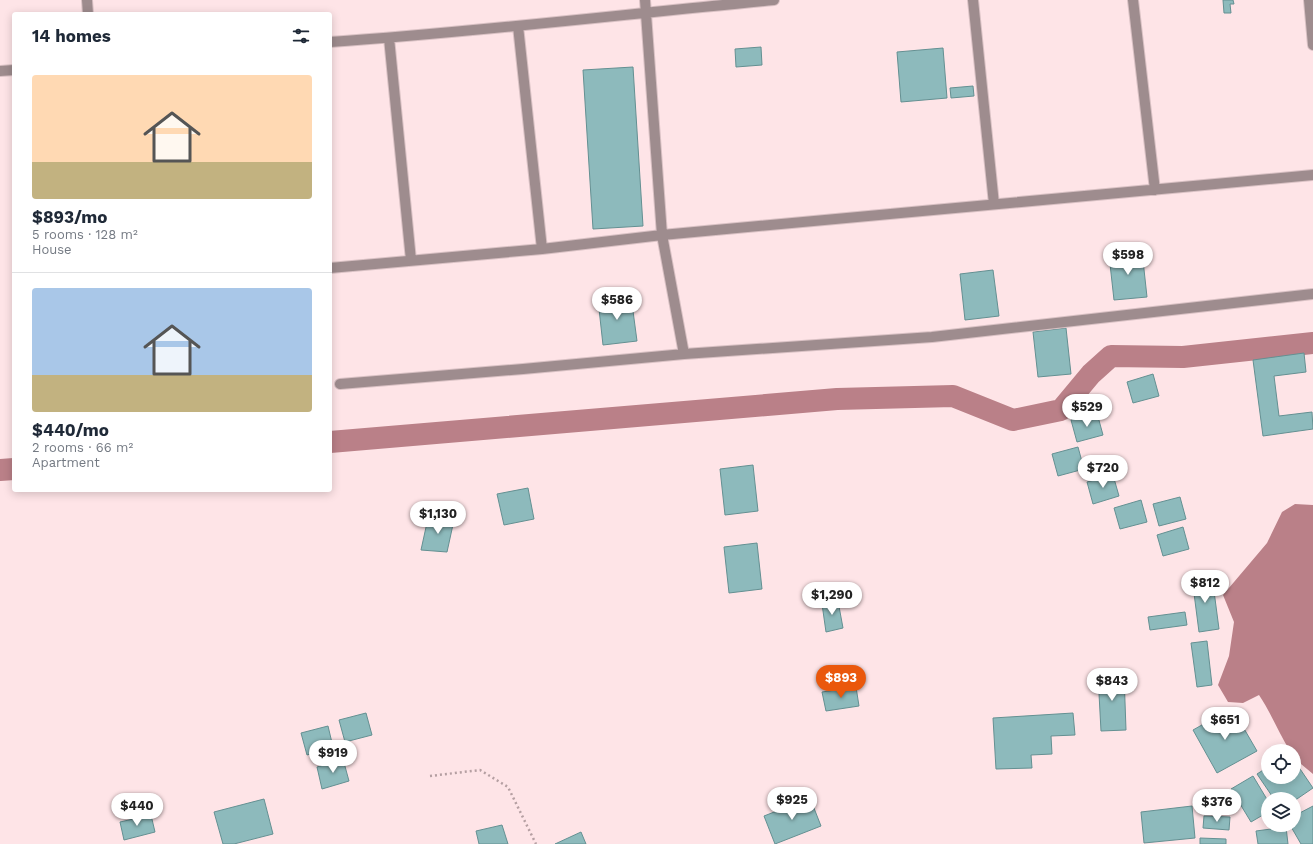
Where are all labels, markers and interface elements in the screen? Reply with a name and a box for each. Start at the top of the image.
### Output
icon: filters [290,25,312,47]
text: 14 homes [32,26,111,46]
icon: home [136,101,208,173]
text: $893/mo [32,207,108,227]
text: 5 rooms · 128 m² [32,227,138,242]
text: House [32,242,72,257]
pin: $598 [1104,242,1152,276]
text: $598 [1112,247,1144,262]
pin: $586 [593,287,641,321]
text: $586 [601,292,633,307]
icon: home [136,314,208,386]
pin: $529 [1063,394,1111,428]
text: $529 [1071,399,1103,414]
text: $440/mo [32,420,109,440]
text: 2 rooms · 66 m² [32,440,133,455]
text: Apartment [32,455,100,470]
pin: $720 [1079,455,1127,489]
text: $720 [1087,460,1119,475]
pin: $1,130 [405,501,471,535]
text: $1,130 [419,506,457,521]
pin: $812 [1181,570,1229,604]
text: $812 [1190,575,1220,590]
pin: $1,290 [799,582,865,616]
text: $1,290 [811,587,853,602]
pin: $893 [817,665,865,699]
pin: $843 [1088,668,1136,702]
text: $893 [825,670,857,685]
text: $843 [1096,673,1128,688]
pin: $651 [1201,707,1249,741]
text: $651 [1210,712,1240,727]
pin: $919 [309,740,357,774]
map controls [1261,744,1301,832]
button: locate [1261,744,1301,784]
text: $919 [318,745,348,760]
pin: $925 [768,787,816,821]
pin: $376 [1193,789,1241,823]
text: $925 [776,792,808,807]
button: layers [1261,792,1301,832]
pin: $440 [113,793,161,827]
text: $376 [1201,794,1233,809]
text: $440 [120,798,154,813]

